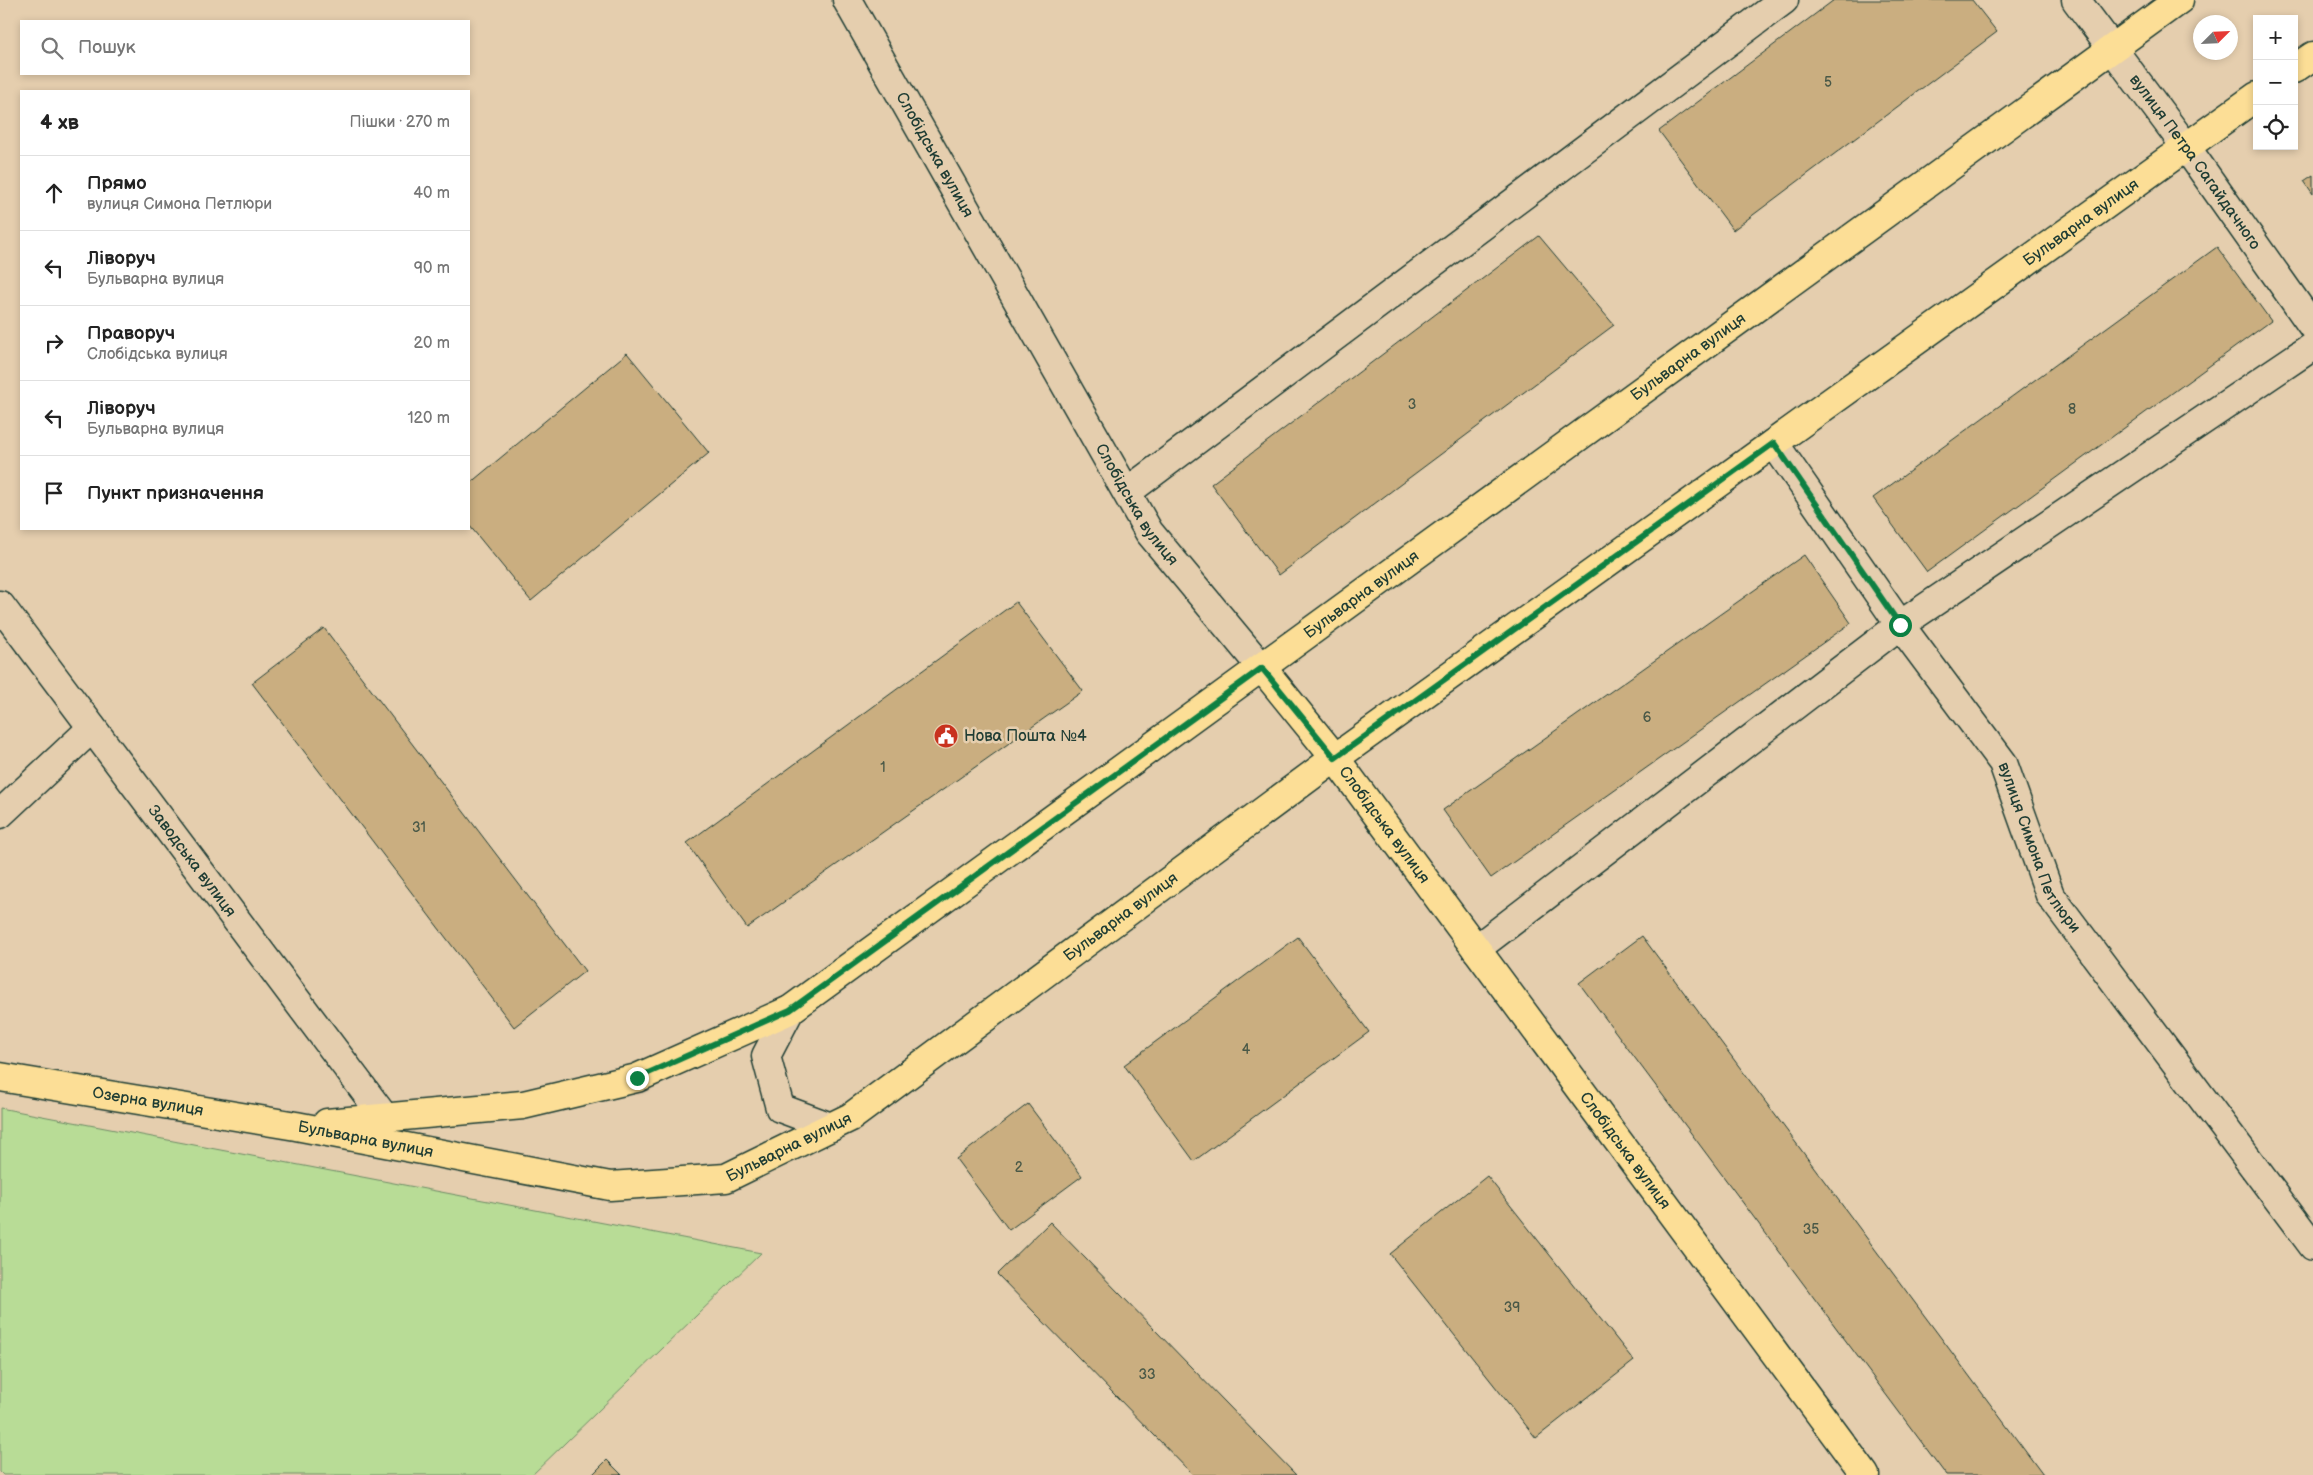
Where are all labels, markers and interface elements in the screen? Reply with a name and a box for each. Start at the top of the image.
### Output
north arrow [2193,15,2238,60]
map controls [2253,15,2298,150]
button: + [2253,15,2298,60]
search box [20,20,470,75]
icon: search [38,34,66,62]
text: Пошук [78,36,136,59]
button: − [2253,60,2298,105]
street label: вулиця Петра Сагайдачного [2125,71,2265,253]
house number: 5 [1824,74,1832,91]
street label: Слобідська вулиця [892,89,978,221]
button: locate [2253,105,2298,150]
text: 4 хв [40,110,79,135]
text: Пішки · 270 m [350,113,450,132]
text: Прямо [87,172,147,195]
street label: Бульварна вулиця [2020,175,2142,270]
icon: ahead [40,179,68,207]
text: 40 m [413,184,450,203]
text: вулиця Симона Петлюри [87,195,272,214]
text: Ліворуч [87,247,156,270]
icon: left [40,254,68,282]
text: 90 m [414,259,450,278]
text: Бульварна вулиця [87,270,224,289]
street label: Бульварна вулиця [1627,309,1749,405]
text: Праворуч [87,322,175,345]
icon: right [40,329,68,357]
text: 20 m [414,334,450,353]
text: Слобідська вулиця [87,345,228,364]
house number: 3 [1408,396,1416,413]
text: Ліворуч [87,397,156,420]
house number: 8 [2068,401,2076,418]
icon: left [40,404,68,432]
text: 120 m [407,409,450,428]
text: Бульварна вулиця [87,420,224,439]
street label: Слобідська вулиця [1091,440,1182,569]
icon: arrive [40,479,68,507]
text: Пункт призначення [87,482,264,505]
street label: Бульварна вулиця [1300,546,1423,643]
route start [1889,614,1912,637]
house number: 6 [1643,709,1652,726]
public building icon: Нова Пошта №4 [933,723,959,749]
place label: Нова Пошта №4 [964,727,1087,746]
house number: 1 [880,759,886,776]
street label: вулиця Симона Петлюри [1994,760,2085,937]
street label: Слобідська вулиця [1335,763,1434,887]
street label: Заводська вулиця [144,801,240,921]
house number: 31 [412,819,426,836]
street label: Бульварна вулиця [1060,868,1182,965]
house number: 4 [1242,1041,1251,1058]
route end [626,1067,649,1090]
street label: Озерна вулиця [91,1083,205,1120]
street label: Слобідська вулиця [1576,1088,1675,1213]
street label: Бульварна вулиця [723,1109,855,1186]
street label: Бульварна вулиця [296,1117,435,1162]
house number: 2 [1015,1159,1024,1176]
house number: 35 [1803,1221,1819,1238]
house number: 39 [1504,1299,1520,1316]
house number: 33 [1138,1366,1156,1383]

